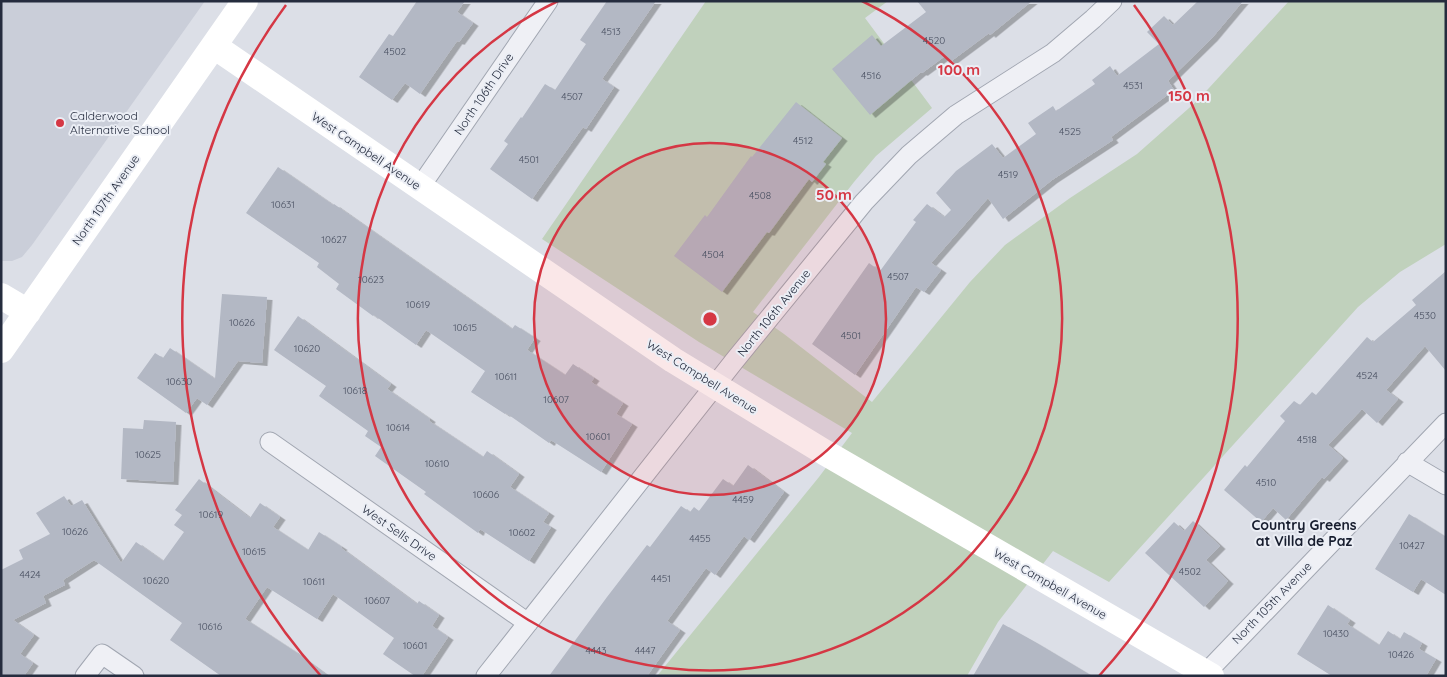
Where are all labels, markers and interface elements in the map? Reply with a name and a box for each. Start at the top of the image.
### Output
house number: 4513 [601,25,621,38]
house number: 4520 [923,34,945,47]
house number: 4502 [384,45,407,58]
street label: North 106th Drive [451,50,517,138]
text: 100 m [938,60,980,79]
house number: 4516 [861,69,882,82]
house number: 4531 [1123,79,1143,92]
text: 150 m [1168,86,1210,105]
house number: 4507 [561,90,583,103]
place label: Calderwood Alternative School [70,108,170,137]
street label: West Campbell Avenue [309,108,424,193]
marker: Calderwood Alternative School [54,117,66,129]
house number: 4525 [1059,125,1081,138]
house number: 4512 [793,134,813,147]
street label: North 107th Avenue [69,151,143,248]
house number: 4501 [519,153,539,166]
house number: 4519 [998,168,1018,181]
text: 50 m [816,185,852,204]
house number: 4508 [749,189,771,202]
house number: 10631 [271,198,295,211]
house number: 10627 [321,233,347,246]
house number: 4504 [702,248,724,261]
street label: North 106th Avenue [734,266,814,359]
house number: 4507 [887,270,909,283]
house number: 10623 [358,273,384,286]
house number: 10619 [406,298,431,311]
house number: 4530 [1414,309,1436,322]
centre of rings [701,310,719,328]
house number: 10626 [229,316,256,329]
house number: 10615 [453,321,477,334]
house number: 4501 [841,329,861,342]
street label: West Campbell Avenue [644,336,761,417]
house number: 10620 [294,342,320,355]
house number: 4524 [1356,369,1378,382]
house number: 10611 [495,370,517,383]
house number: 10630 [166,375,192,388]
house number: 10618 [343,384,367,397]
house number: 10607 [543,393,569,406]
house number: 10614 [386,421,410,434]
house number: 10601 [586,430,610,443]
house number: 4518 [1297,433,1317,446]
house number: 10625 [135,448,161,461]
house number: 10610 [425,457,449,470]
house number: 4510 [1256,476,1276,489]
house number: 10606 [473,488,500,501]
house number: 4459 [732,493,754,506]
street label: West Sells Drive [359,501,440,564]
house number: 10619 [199,508,224,521]
district label: Country Greens at Villa de Paz [1251,516,1357,550]
house number: 10626 [62,525,89,538]
house number: 10602 [509,526,536,539]
house number: 4455 [689,532,711,545]
house number: 10427 [1399,539,1425,552]
house number: 10615 [242,545,266,558]
street label: West Campbell Avenue [991,545,1110,622]
street label: North 105th Avenue [1229,558,1315,647]
house number: 4502 [1179,565,1202,578]
house number: 4424 [19,568,41,581]
house number: 4451 [651,572,671,585]
house number: 10620 [143,574,169,587]
house number: 10611 [303,575,325,588]
house number: 10607 [364,594,390,607]
house number: 10616 [198,620,223,633]
house number: 10430 [1323,627,1349,640]
house number: 10601 [403,639,427,652]
house number: 4443 [585,644,607,657]
house number: 4447 [635,644,655,657]
house number: 10426 [1388,648,1415,661]

